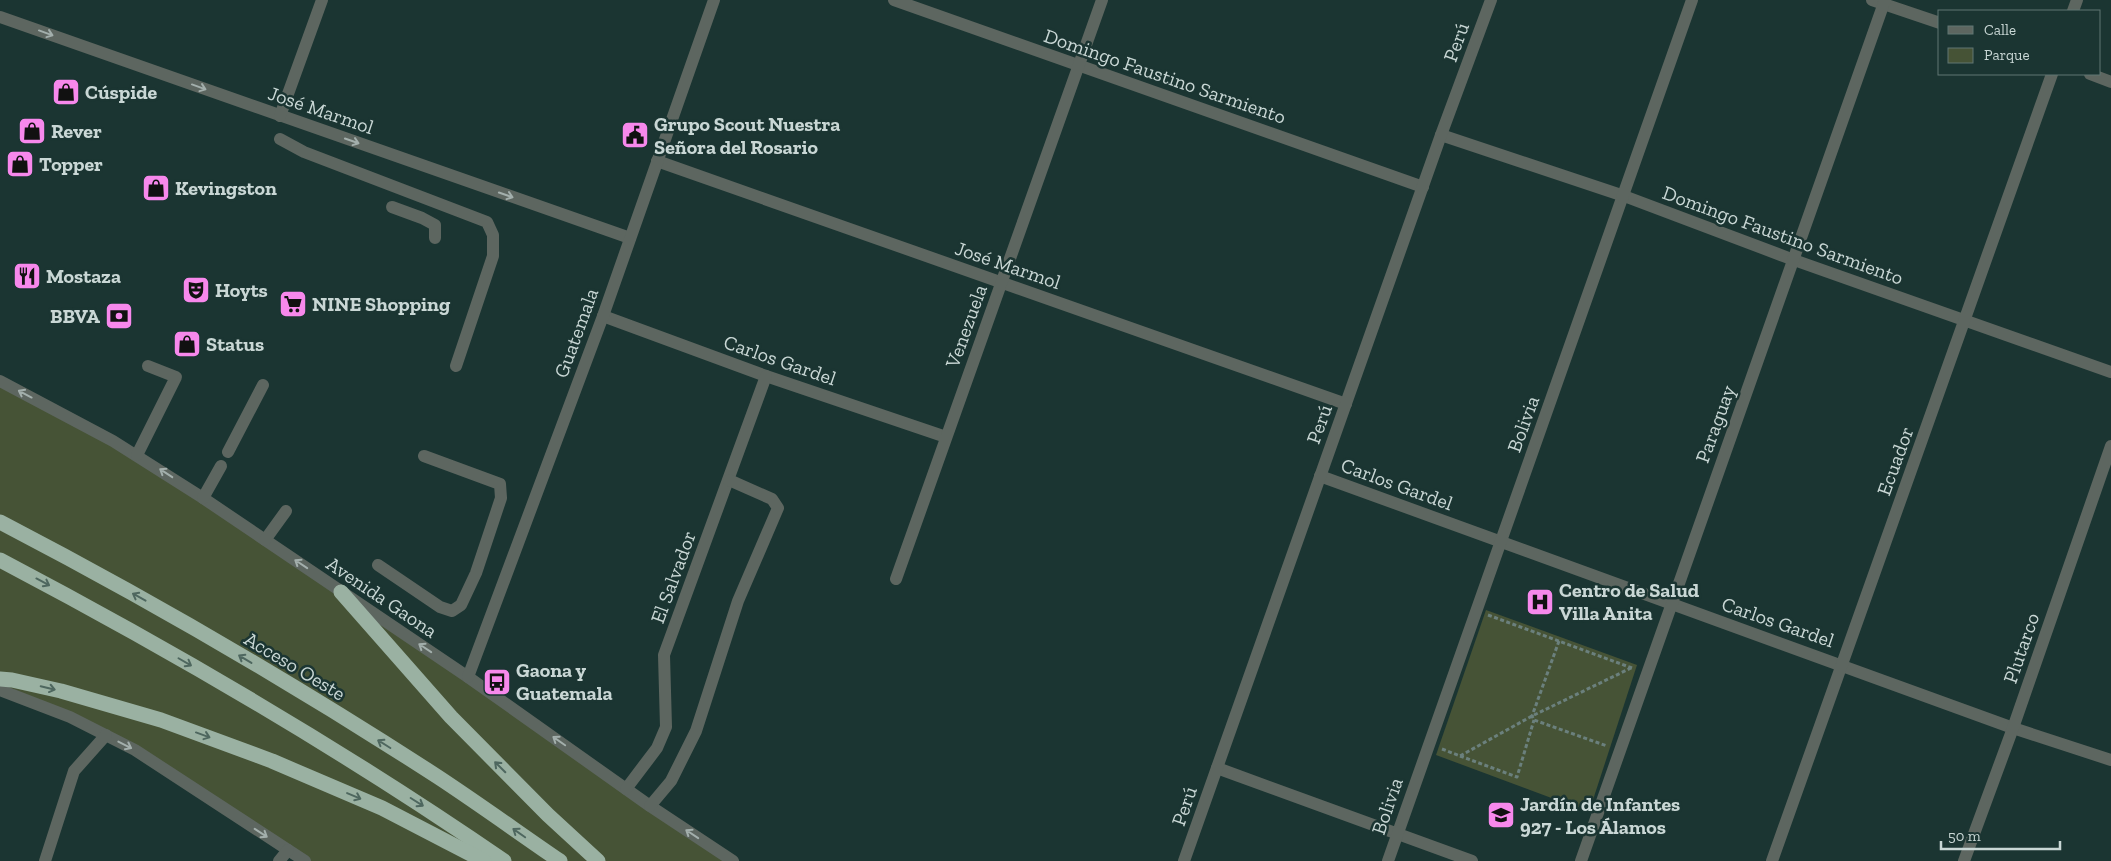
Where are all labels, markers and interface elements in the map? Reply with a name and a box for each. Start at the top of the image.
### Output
legend [1938,10,2101,75]
street label: Perú [1438,19,1474,65]
text: Calle [1984,21,2016,39]
street label: Domingo Faustino Sarmiento [1041,23,1289,129]
one-way arrow [38,29,53,38]
text: Parque [1984,46,2030,64]
shop icon: Cúspide [51,77,81,107]
place label: Cúspide [85,80,158,104]
street label: José Marmol [265,81,377,139]
one-way arrow [191,83,206,92]
place label: Grupo Scout Nuestra Señora del Rosario [654,112,840,159]
shop icon: Rever [17,116,47,146]
place label: Rever [51,119,102,143]
public building icon: Grupo Scout Nuestra Señora del Rosario [620,120,650,150]
one-way arrow [344,137,360,146]
shop icon: Topper [5,149,35,179]
place label: Topper [39,152,103,176]
shop icon: Kevingston [141,173,171,203]
place label: Kevingston [175,176,277,200]
street label: Domingo Faustino Sarmiento [1659,180,1907,290]
one-way arrow [498,191,513,200]
street label: José Marmol [952,236,1064,294]
restaurant icon: Mostaza [12,261,42,291]
place label: Mostaza [46,264,121,288]
theatre icon: Hoyts [181,275,211,305]
place label: Hoyts [215,278,268,302]
street label: Venezuela [940,281,992,372]
street label: Guatemala [549,285,603,381]
supermarket icon: NINE Shopping [278,289,308,319]
place label: NINE Shopping [312,292,451,316]
bank icon: BBVA [104,301,134,331]
place label: BBVA [50,304,100,328]
shop icon: Status [172,329,202,359]
street label: Carlos Gardel [721,330,839,390]
place label: Status [206,332,264,356]
street label: Paraguay [1690,381,1740,466]
one-way arrow [17,389,32,399]
street label: Bolivia [1502,392,1544,456]
street label: Perú [1301,401,1337,447]
street label: Ecuador [1871,423,1919,499]
street label: Carlos Gardel [1338,453,1456,515]
one-way arrow [160,468,174,478]
street label: El Salvador [645,528,701,626]
street label: Avenida Gaona [322,551,442,643]
one-way arrow [294,559,308,569]
one-way arrow [35,578,50,587]
place label: Centro de Salud Villa Anita [1559,578,1700,625]
hospital icon: Centro de Salud Villa Anita [1525,587,1555,617]
one-way arrow [132,592,147,602]
street label: Carlos Gardel [1719,592,1837,652]
street label: Plutarco [1998,610,2044,686]
street label: Acceso Oeste [240,626,350,706]
one-way arrow [419,643,433,653]
one-way arrow [239,653,253,663]
one-way arrow [177,657,192,667]
place label: Gaona y Guatemala [516,658,613,705]
bus stop icon: Gaona y Guatemala [482,667,512,697]
one-way arrow [39,684,55,693]
one-way arrow [195,731,210,740]
one-way arrow [552,736,566,746]
one-way arrow [377,738,391,749]
one-way arrow [117,740,132,750]
one-way arrow [493,761,506,773]
street label: Bolivia [1366,774,1408,838]
street label: Perú [1166,783,1202,829]
one-way arrow [346,791,361,801]
place label: Jardín de Infantes 927 - Los Álamos [1520,792,1680,839]
one-way arrow [410,797,424,807]
school or university icon: Jardín de Infantes 927 - Los Álamos [1486,800,1516,830]
scale bar [1941,818,2060,850]
text: 50 m [1948,827,1981,845]
one-way arrow [254,828,268,838]
one-way arrow [513,828,527,838]
one-way arrow [686,829,700,839]

